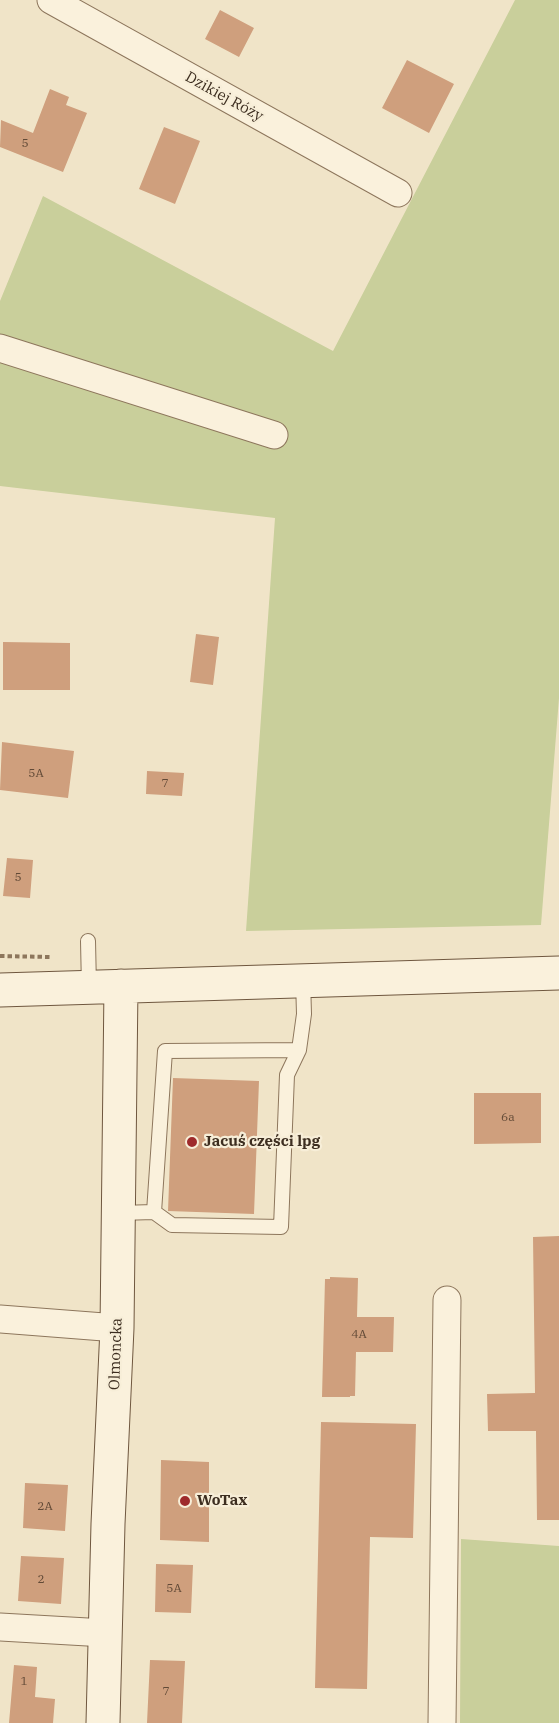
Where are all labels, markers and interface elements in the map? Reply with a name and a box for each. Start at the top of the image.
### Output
street label: Dzikiej Róży [182,68,266,126]
house number: 5 [21,137,29,151]
house number: 5A [28,767,44,781]
house number: 7 [161,777,169,791]
house number: 5 [14,871,22,885]
house number: 6a [501,1111,515,1125]
place label: Jacuś części lpg [204,1133,320,1151]
marker: Jacuś części lpg [185,1135,199,1149]
street label: Olmoncka [106,1318,126,1390]
house number: 4A [351,1328,367,1342]
place label: WoTax [197,1492,247,1510]
marker: WoTax [178,1494,192,1508]
house number: 2A [37,1500,53,1514]
house number: 2 [37,1573,45,1587]
house number: 5A [166,1582,182,1596]
house number: 1 [20,1675,28,1689]
house number: 7 [162,1685,170,1699]

